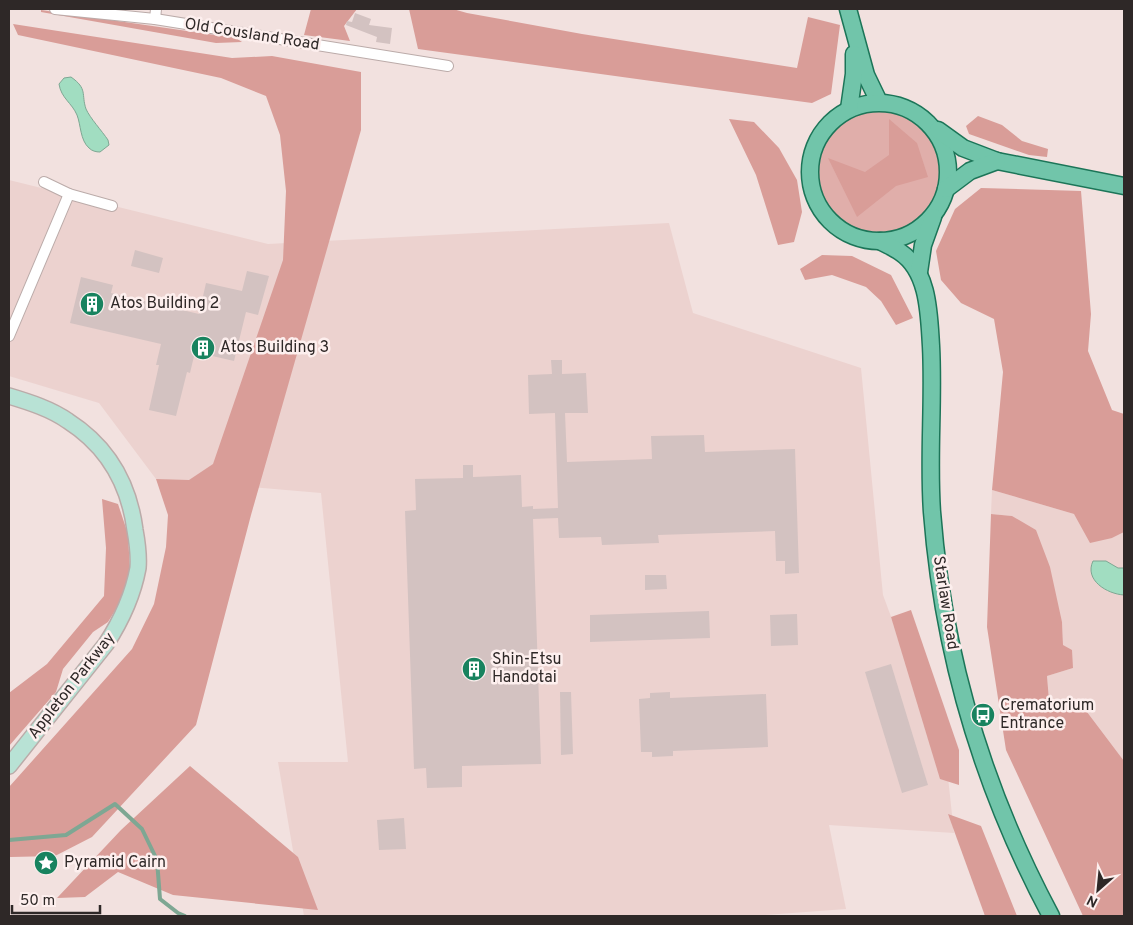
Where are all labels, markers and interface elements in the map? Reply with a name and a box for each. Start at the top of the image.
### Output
street label: Old Cousland Road [183,14,321,56]
building icon: Atos Building 2 [79,291,105,317]
place label: Atos Building 2 [110,294,219,314]
building icon: Atos Building 3 [190,335,216,361]
place label: Atos Building 3 [220,338,329,358]
street label: Starlaw Road [928,555,962,651]
street label: Appleton Parkway [24,629,120,743]
place label: Shin-Etsu Handotai [492,650,562,688]
building icon: Shin-Etsu Handotai [461,656,487,682]
place label: Crematorium Entrance [1000,696,1094,734]
bus stop icon: Crematorium Entrance [970,702,996,728]
place icon: Pyramid Cairn [33,850,59,876]
place label: Pyramid Cairn [64,853,166,873]
north arrow [1073,865,1123,915]
scale bar [12,882,100,914]
text: N [1084,890,1101,910]
text: 50 m [20,892,55,911]

